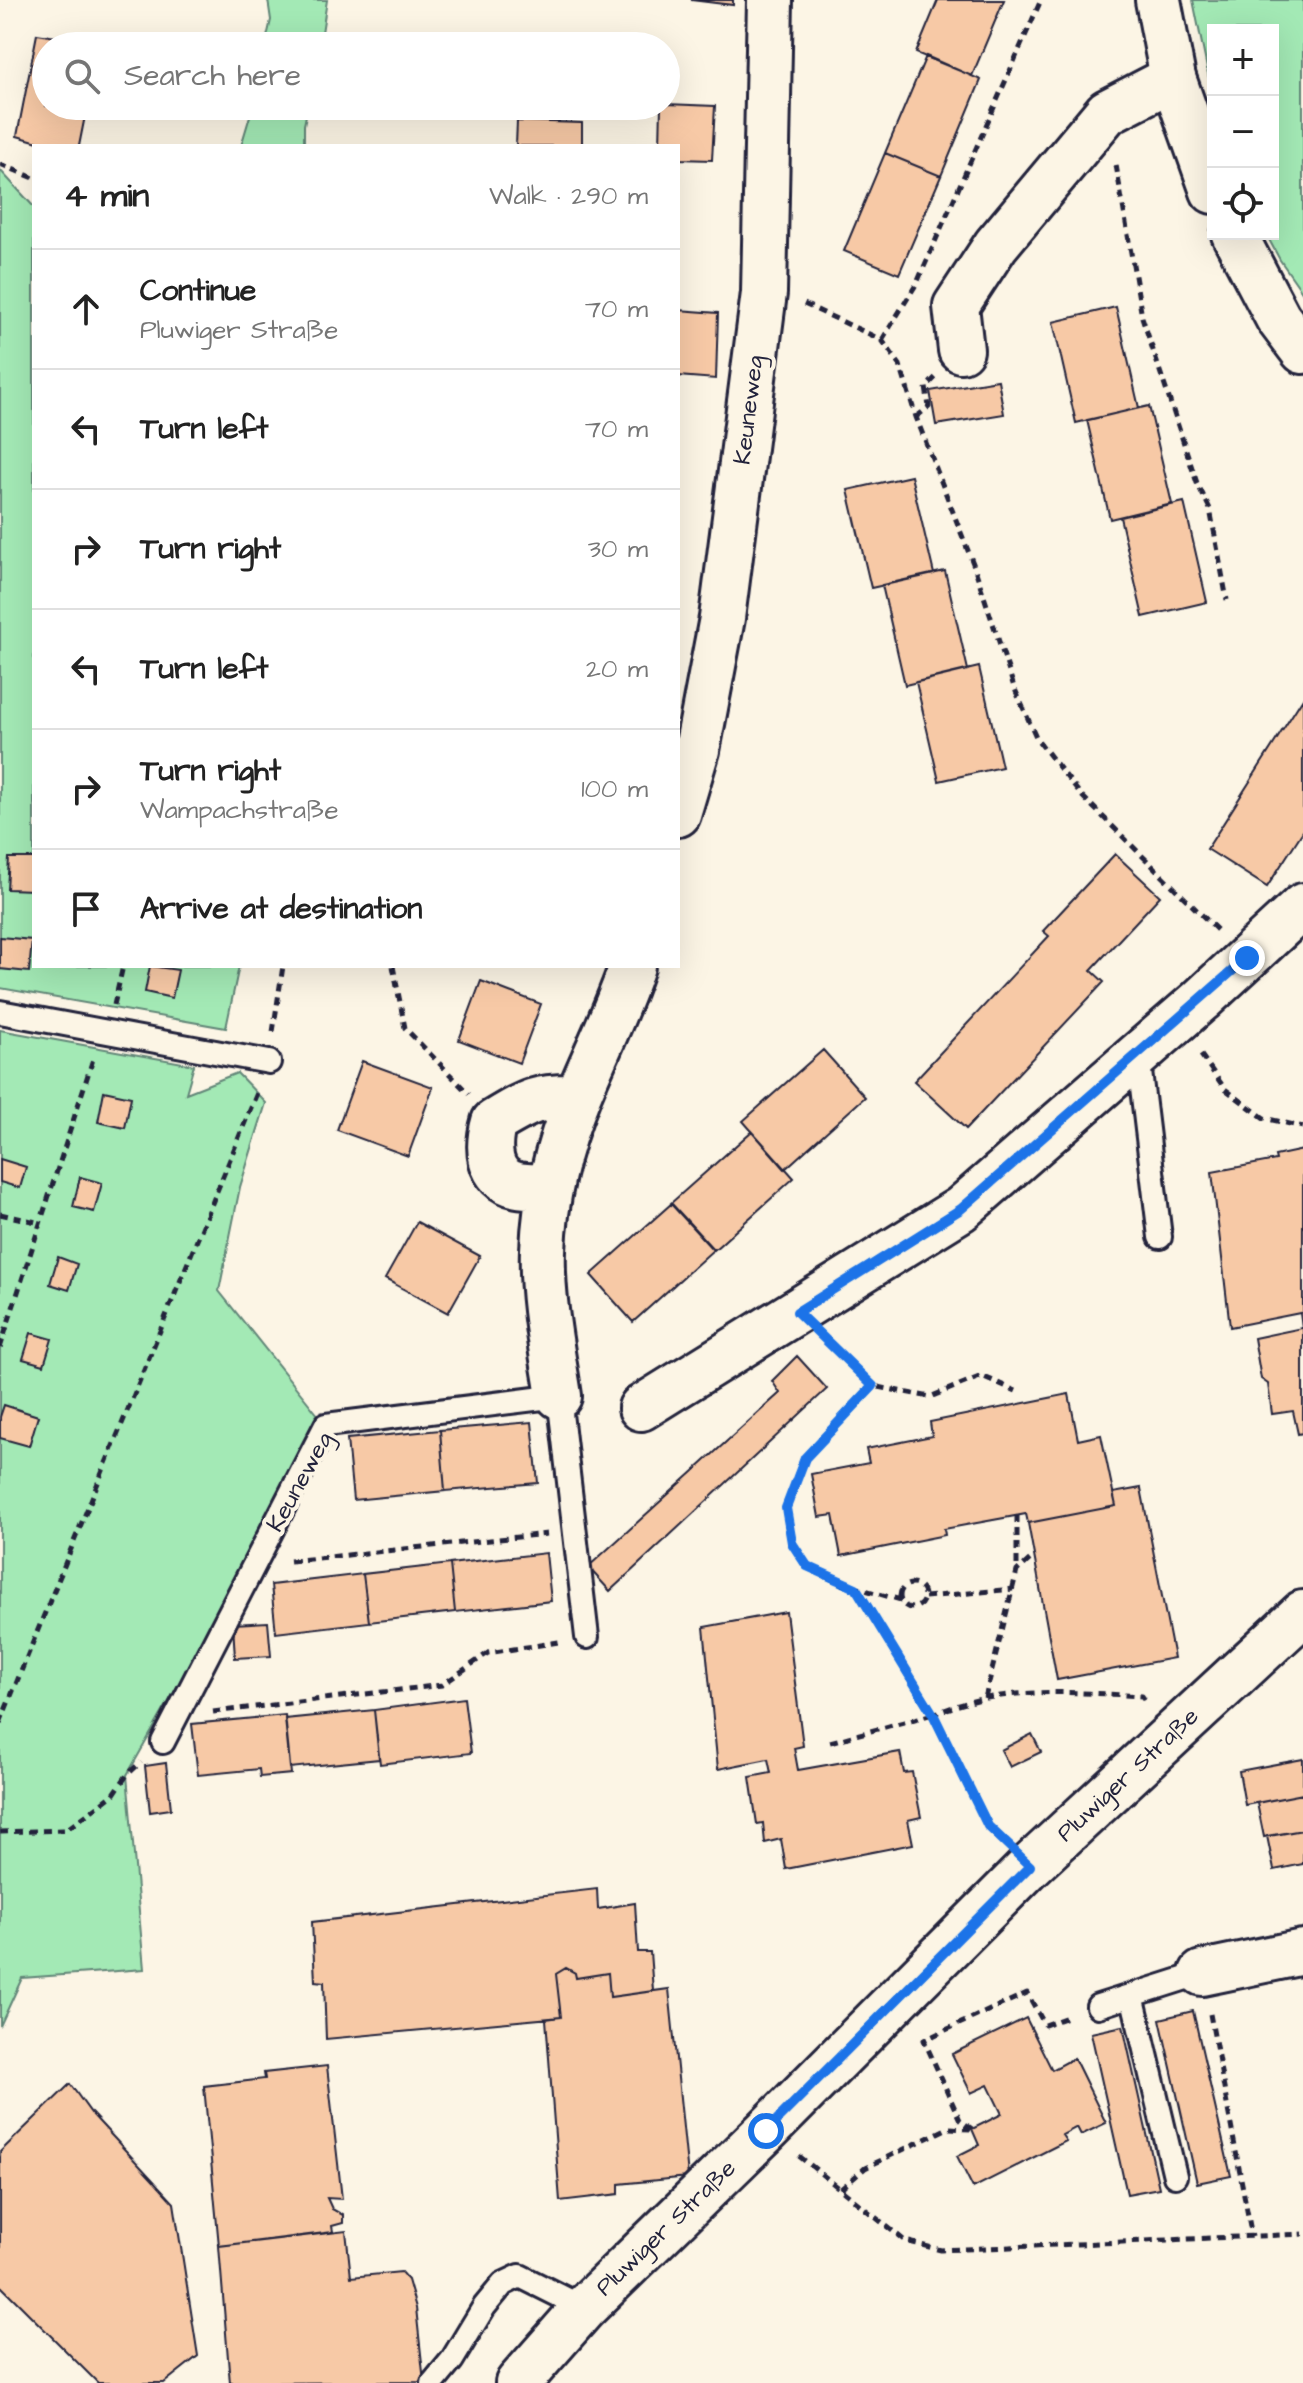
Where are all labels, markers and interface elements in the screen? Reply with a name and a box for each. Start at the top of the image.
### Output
map controls [1207,24,1279,240]
button: + [1207,24,1279,96]
search box [32,32,680,120]
icon: search [60,54,104,98]
text: Search here [124,55,301,97]
button: − [1207,96,1279,168]
button: locate [1207,168,1279,240]
text: 4 min [64,172,149,220]
text: Walk · 290 m [489,178,648,214]
text: Continue [140,270,256,312]
icon: ahead [64,287,108,331]
text: 70 m [585,291,648,327]
text: Pluwiger Straße [140,312,338,348]
street label: Keuneweg [725,354,774,467]
icon: left [64,407,108,451]
text: Turn left [140,408,268,450]
text: 70 m [585,411,648,447]
icon: right [64,527,108,571]
text: Turn right [140,528,281,570]
text: 30 m [588,531,648,567]
icon: left [64,647,108,691]
text: Turn left [140,648,268,690]
text: 20 m [586,651,648,687]
text: Turn right [140,750,281,792]
icon: right [64,767,108,811]
text: 100 m [581,771,648,807]
text: Wampachstraße [140,792,339,828]
icon: arrive [64,887,108,931]
text: Arrive at destination [140,888,422,930]
route end [1229,940,1265,976]
street label: Keuneweg [259,1426,342,1539]
street label: Pluwiger Straße [1049,1700,1207,1851]
route start [748,2113,784,2149]
street label: Pluwiger Straße [588,2152,744,2305]

